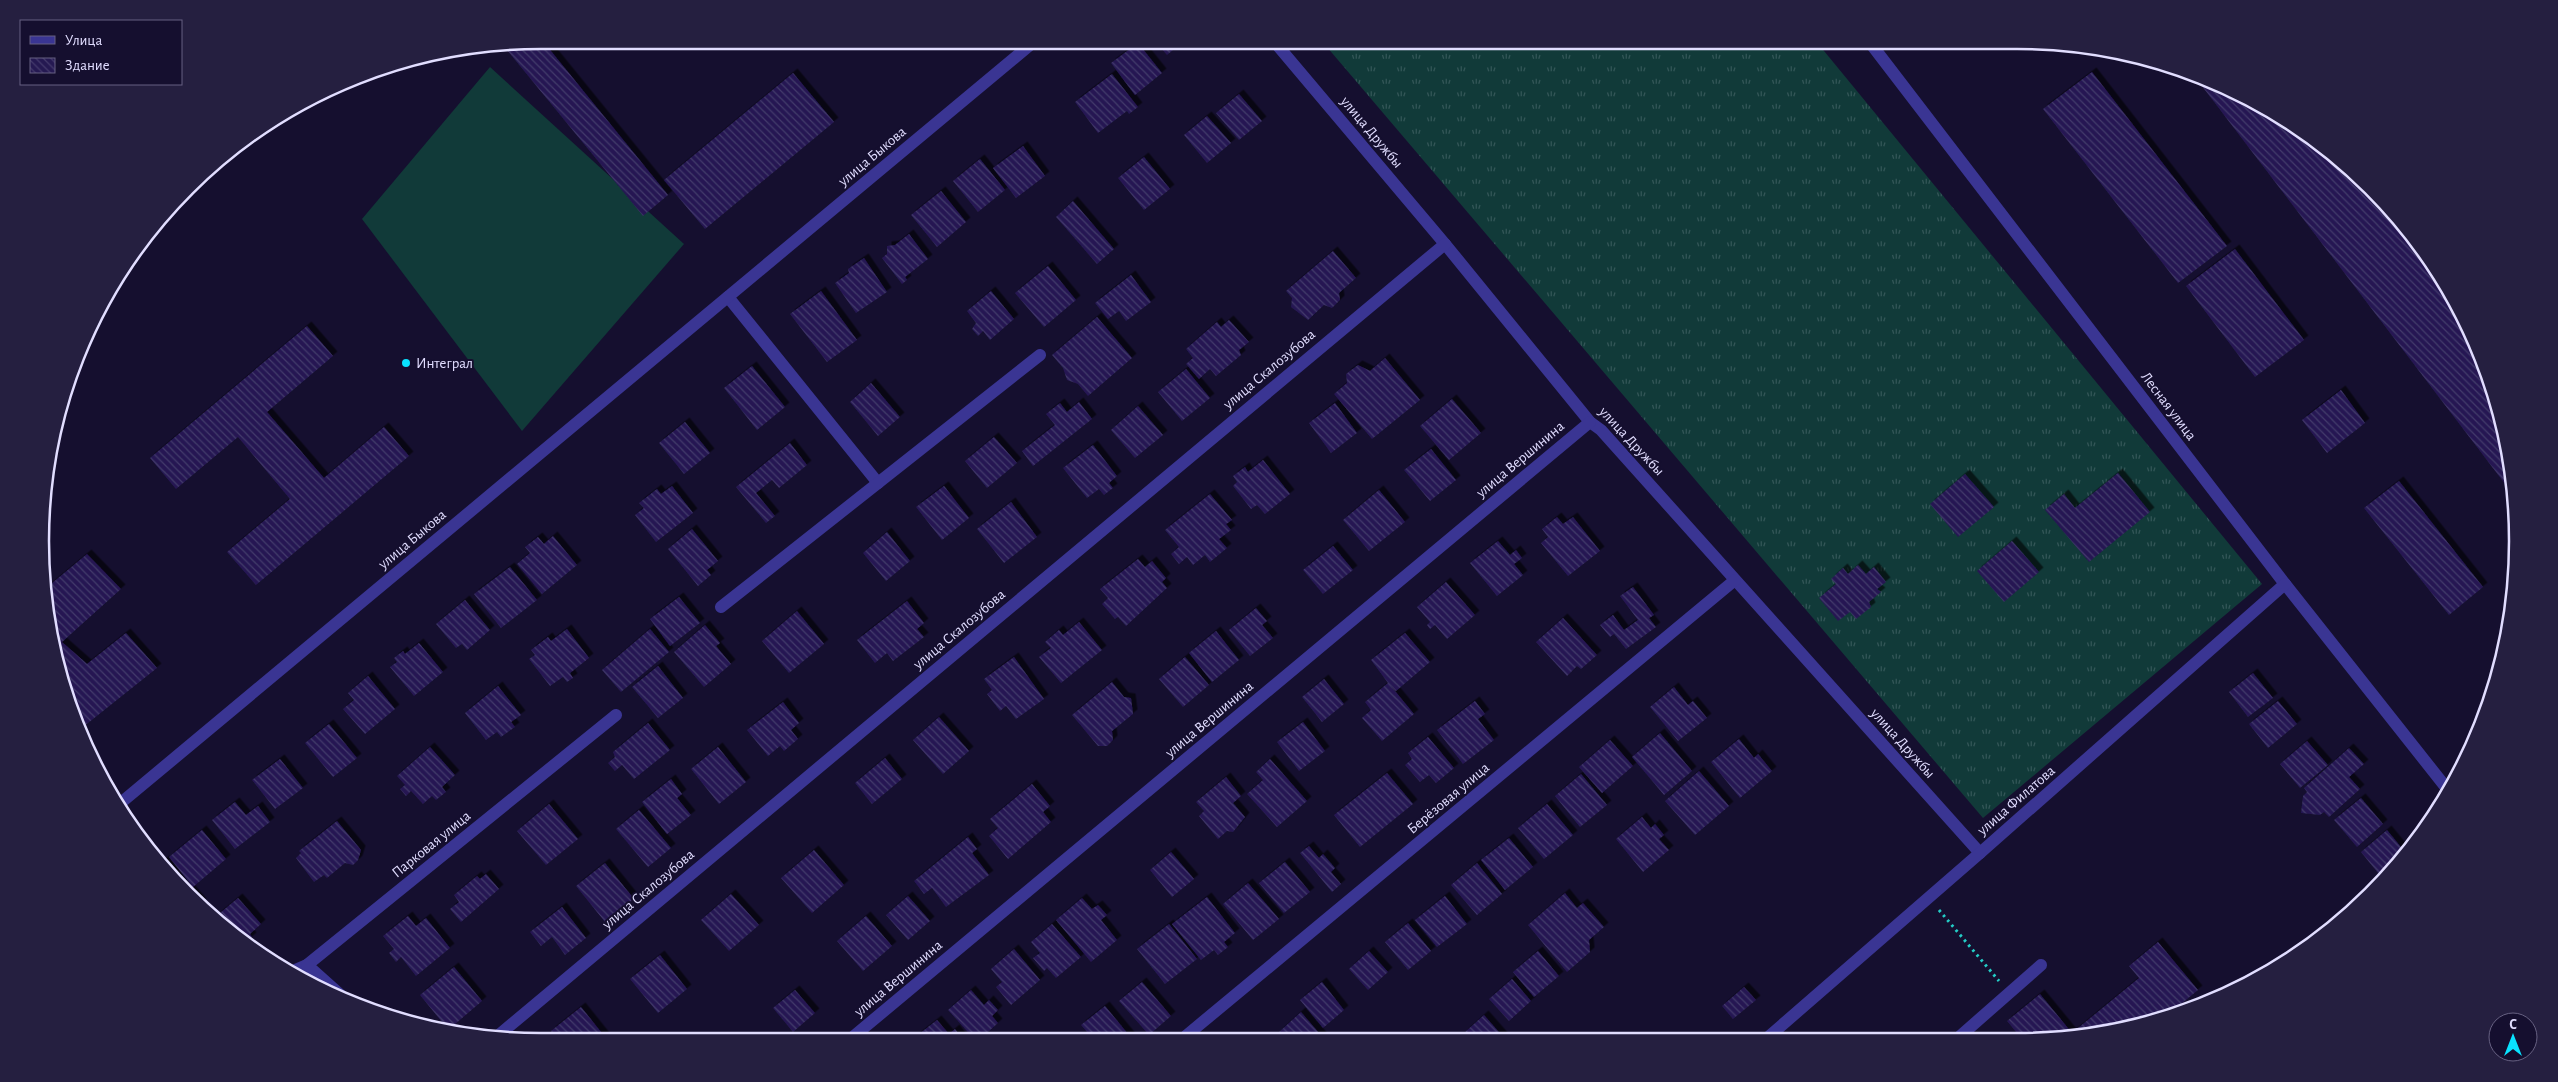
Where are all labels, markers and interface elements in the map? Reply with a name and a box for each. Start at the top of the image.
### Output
legend [20,20,182,85]
text: Улица [65,33,102,48]
text: Здание [65,58,110,73]
street label: улица Дружбы [1337,93,1406,171]
street label: улица Быкова [835,124,909,190]
street label: улица Скалозубова [1220,327,1318,413]
place label: Интеграл [416,356,473,371]
marker: Интеграл [400,357,412,369]
street label: Лесная улица [2138,369,2199,443]
street label: улица Дружбы [1595,403,1667,479]
street label: улица Вершинина [1473,418,1567,501]
street label: улица Быкова [375,507,449,573]
street label: улица Скалозубова [910,587,1008,673]
street label: улица Вершинина [1162,678,1256,761]
street label: улица Дружбы [1867,705,1938,781]
street label: Берёзовая улица [1404,760,1492,837]
street label: улица Филатова [1974,763,2058,839]
street label: Парковая улица [389,808,474,881]
street label: улица Скалозубова [599,847,697,933]
street label: улица Вершинина [851,937,945,1020]
north arrow [2488,1012,2538,1062]
text: С [2509,1018,2517,1032]

